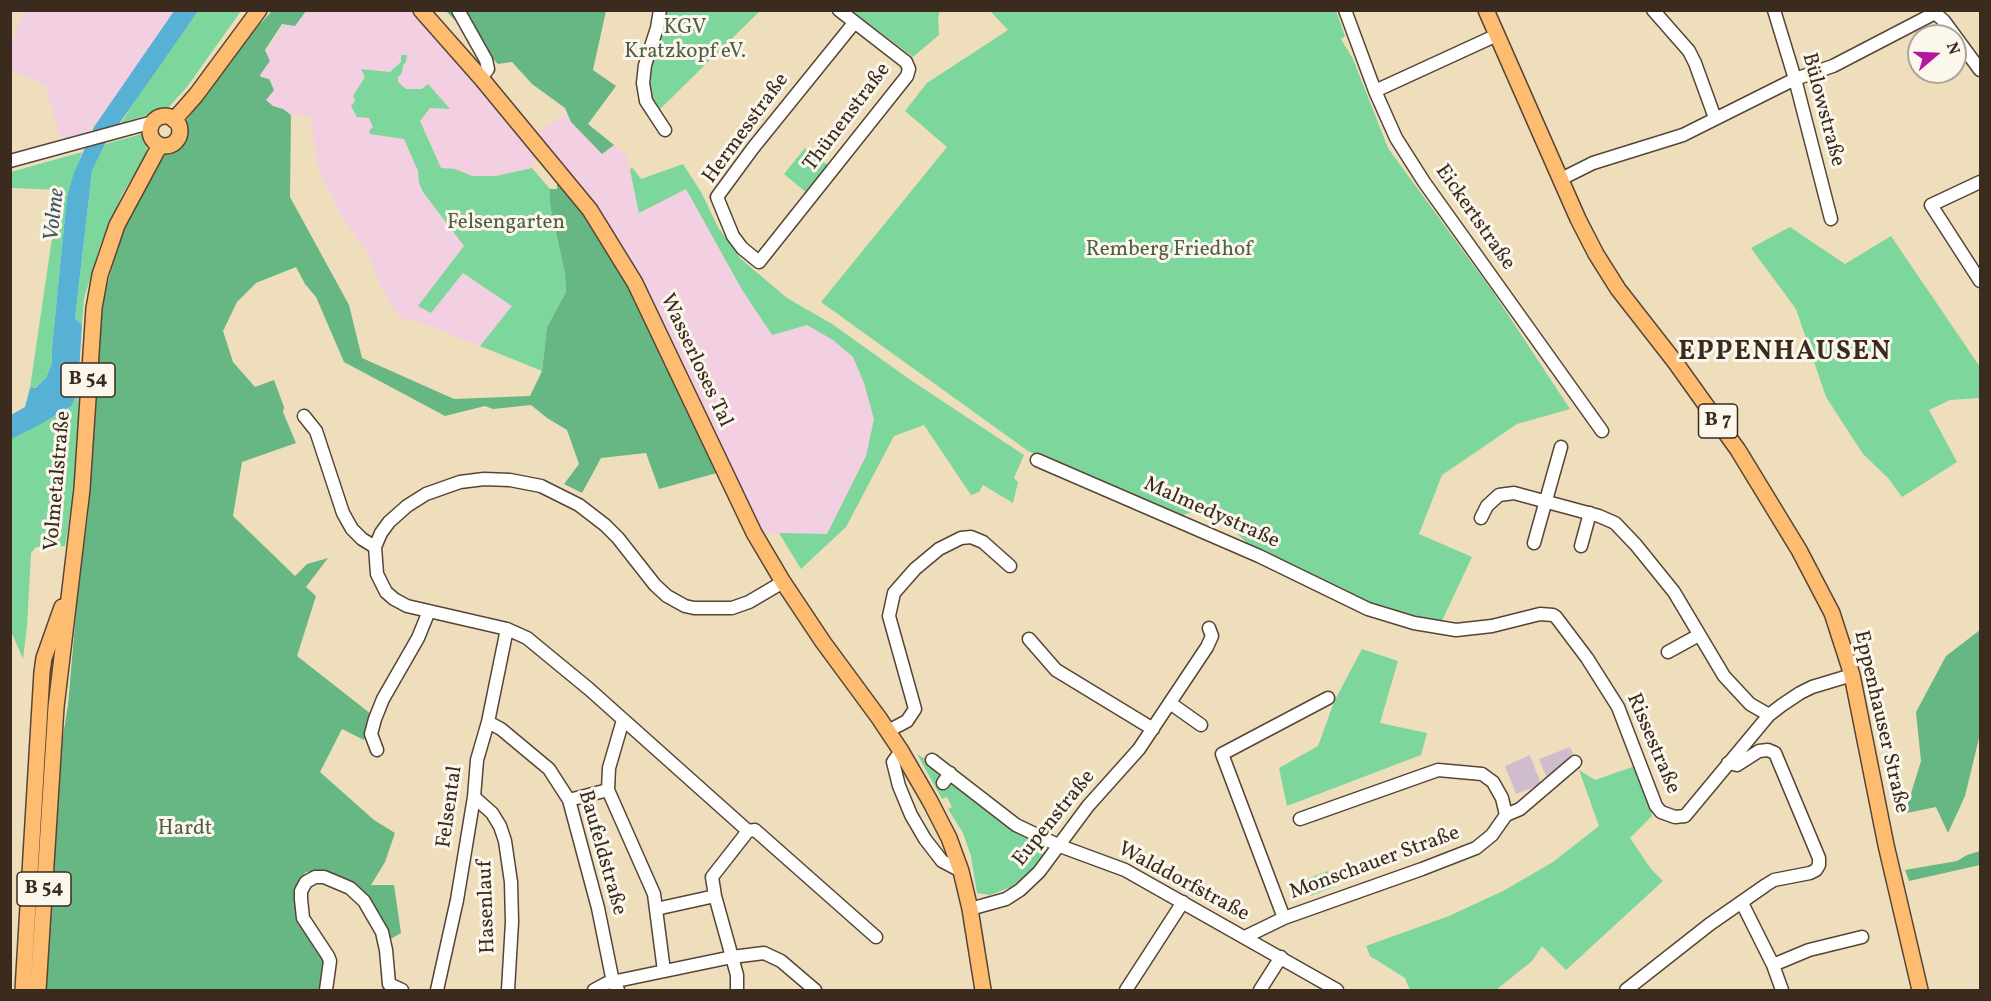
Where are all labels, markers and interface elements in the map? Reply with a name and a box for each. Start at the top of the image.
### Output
park label: KGV Kratzkopf eV. [624,16,746,66]
north arrow [1907,24,1967,84]
text: N [1940,40,1964,58]
street label: Bülowstraße [1795,50,1849,170]
street label: Thünenstraße [799,59,897,177]
street label: Hermesstraße [699,69,795,189]
street label: Eickertstraße [1428,160,1520,276]
water label: Volme [40,187,72,243]
park label: Felsengarten [447,211,565,237]
park label: Remberg Friedhof [1086,238,1252,264]
street label: Wasserloses Tal [653,290,737,432]
district label: EPPENHAUSEN [1678,338,1892,370]
road number: B 54 [61,363,115,397]
road number: B 7 [1698,404,1738,438]
street label: Volmetalstraße [40,410,78,552]
street label: Malmedystraße [1139,473,1283,555]
street label: Eppenhauser Straße [1847,628,1913,816]
street label: Rissestraße [1620,690,1684,798]
street label: Felsental [433,764,469,850]
street label: Eupenstraße [1008,766,1102,872]
street label: Baufeldstraße [571,788,631,918]
park label: Hardt [158,817,212,843]
street label: Monschauer Straße [1286,822,1464,906]
street label: Walddorfstraße [1113,838,1253,928]
street label: Hasenlauf [474,860,502,954]
road number: B 54 [17,872,71,906]

